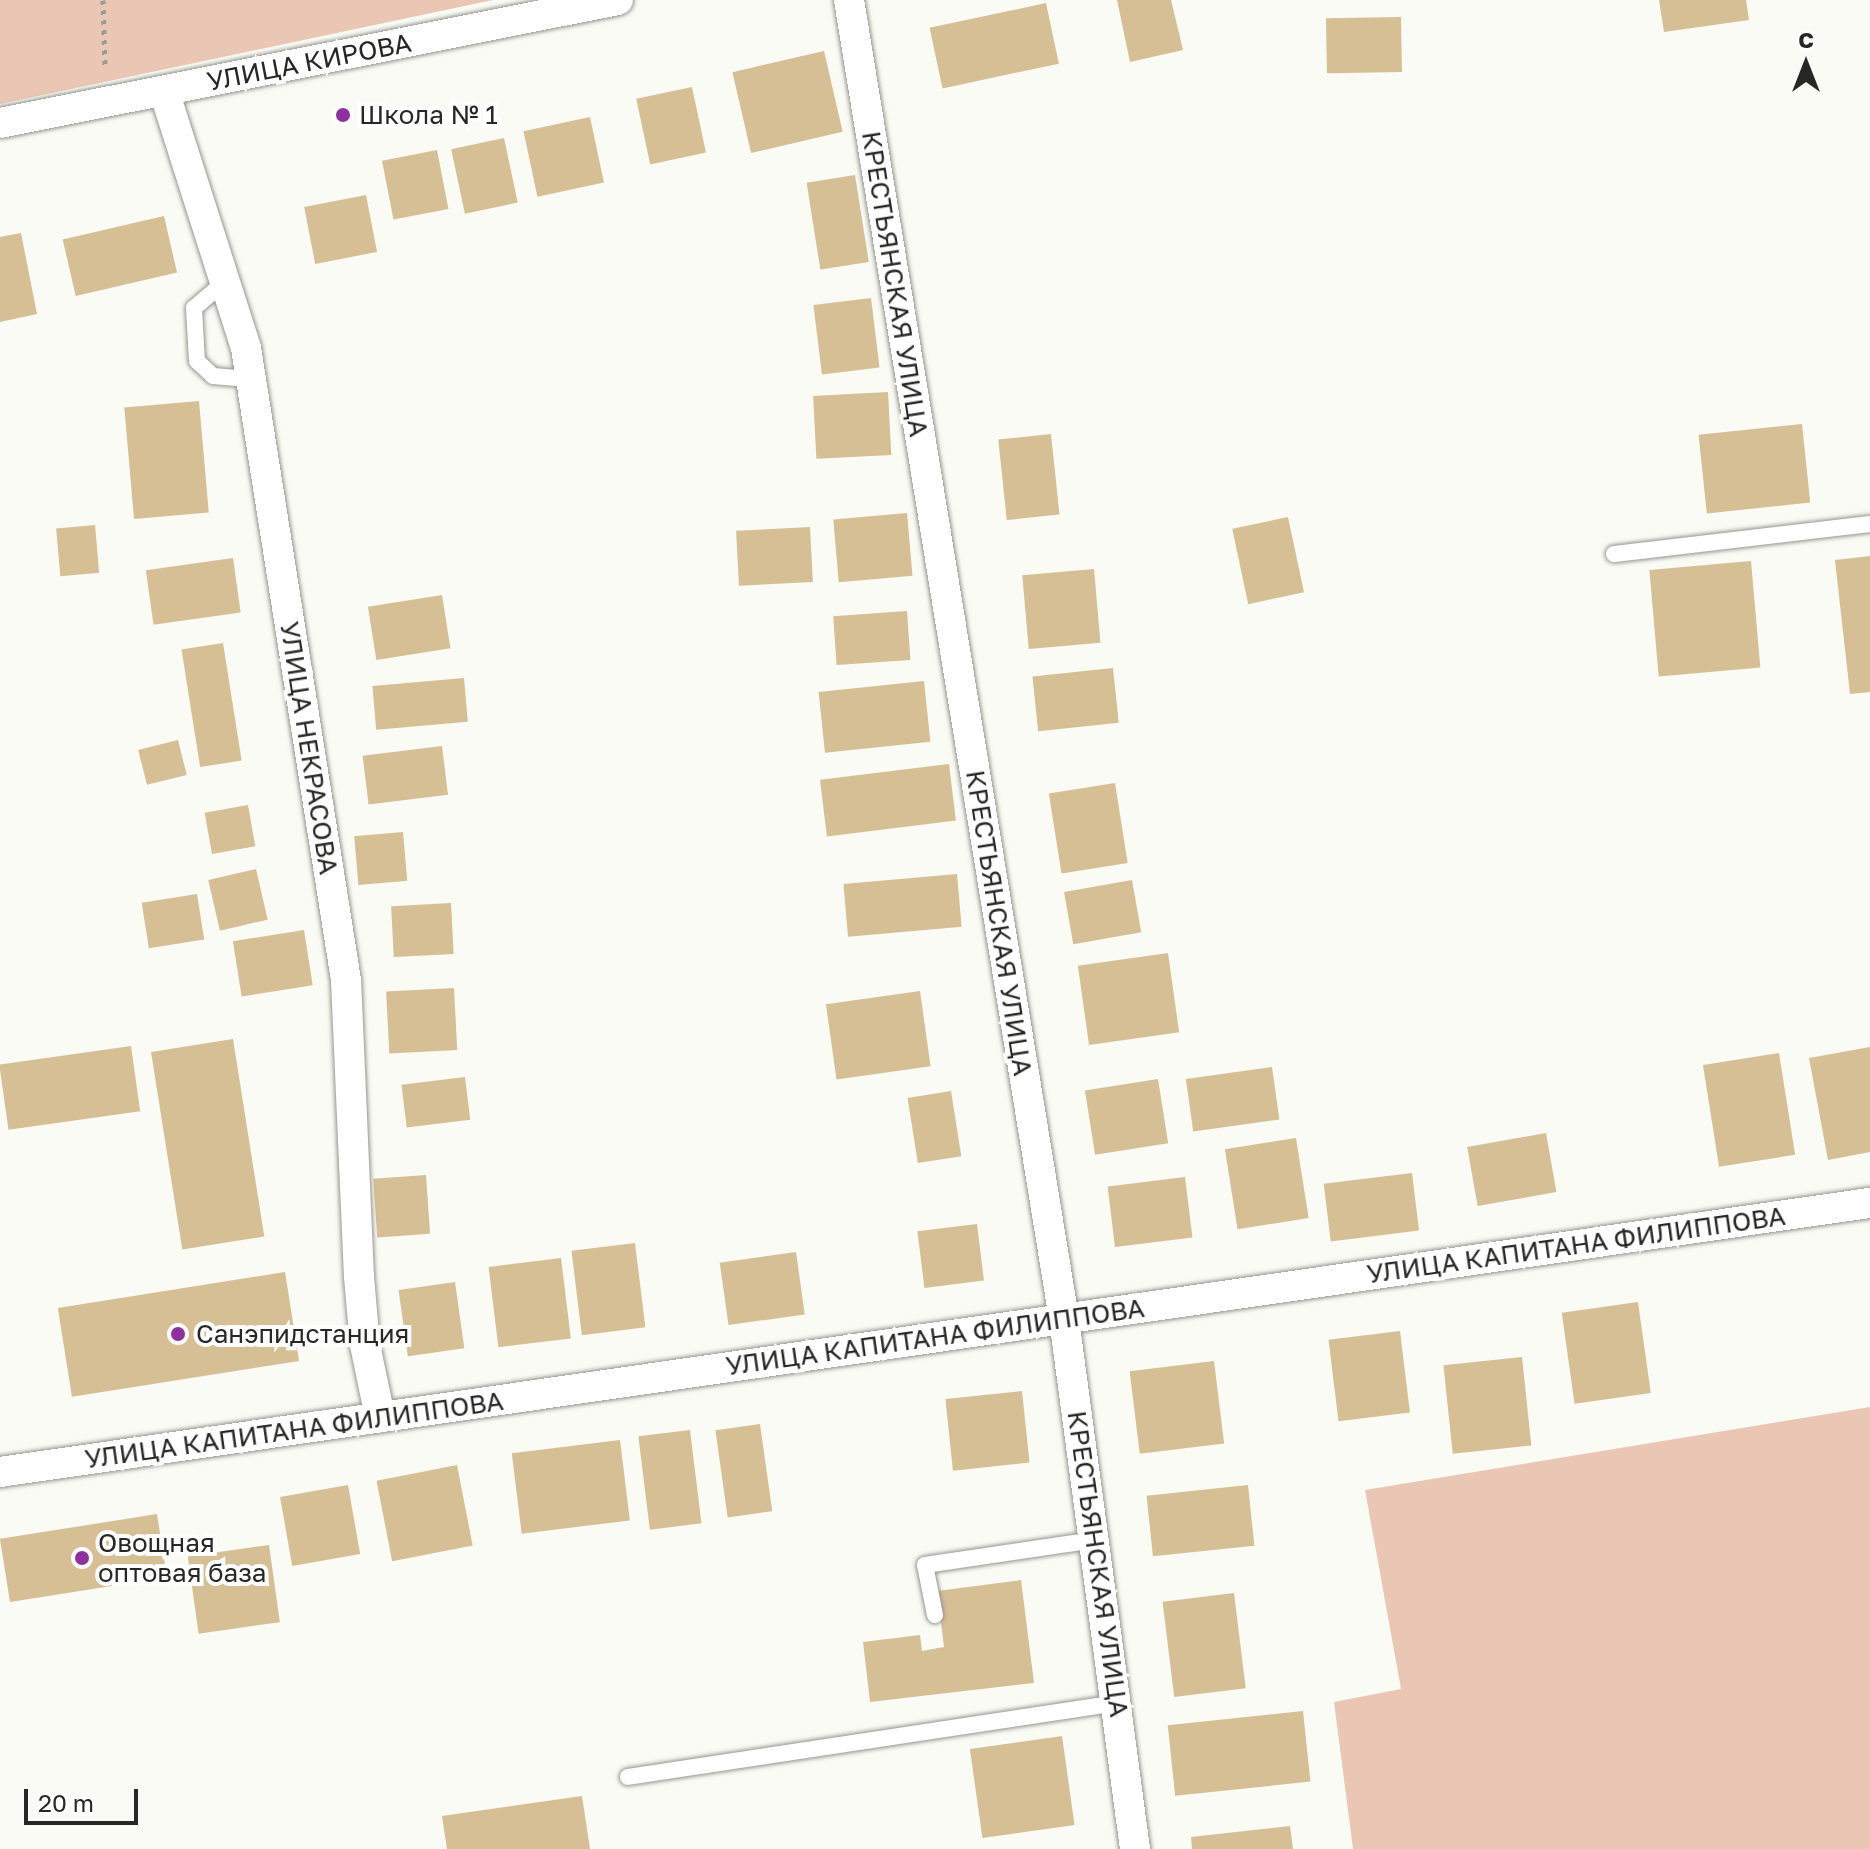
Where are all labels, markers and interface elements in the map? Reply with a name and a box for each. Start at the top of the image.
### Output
north arrow [1766,24,1846,104]
text: С [1798,26,1814,53]
street label: УЛИЦА КИРОВА [204,27,414,97]
place label: Школа № 1 [359,99,498,131]
marker: Школа № 1 [334,106,352,124]
street label: КРЕСТЬЯНСКАЯ УЛИЦА [855,129,935,439]
street label: УЛИЦА НЕКРАСОВА [274,619,344,877]
street label: КРЕСТЬЯНСКАЯ УЛИЦА [959,768,1039,1078]
street label: УЛИЦА КАПИТАНА ФИЛИППОВА [1365,1200,1787,1290]
street label: УЛИЦА КАПИТАНА ФИЛИППОВА [724,1292,1146,1382]
place label: Санэпидстанция [196,1318,409,1350]
marker: Санэпидстанция [167,1323,189,1345]
street label: УЛИЦА КАПИТАНА ФИЛИППОВА [83,1385,505,1475]
street label: КРЕСТЬЯНСКАЯ УЛИЦА [1061,1409,1135,1719]
place label: Овощная оптовая база [98,1527,266,1588]
marker: Овощная оптовая база [73,1549,91,1567]
scale bar [28,1773,142,1823]
text: 20 m [38,1788,94,1817]

